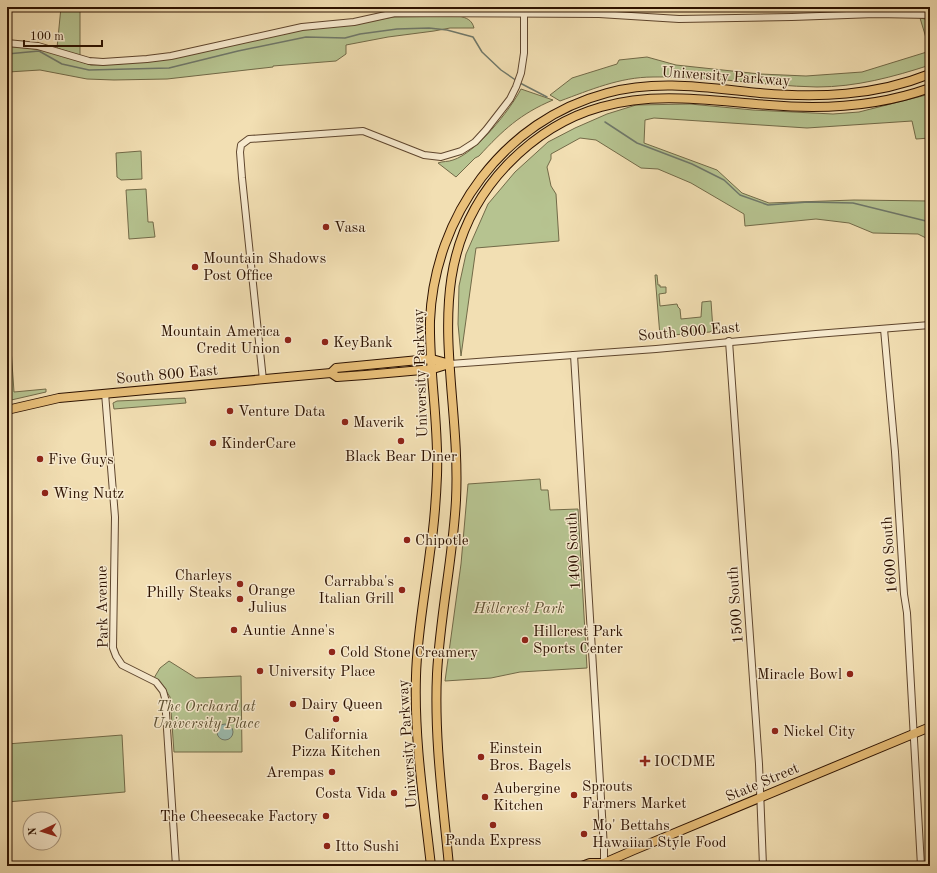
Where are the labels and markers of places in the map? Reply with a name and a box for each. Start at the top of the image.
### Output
place label: Vasa [334,221,366,236]
marker: Vasa [321,222,331,232]
place label: Mountain Shadows Post Office [203,252,326,284]
marker: Mountain Shadows Post Office [190,262,200,272]
place label: Mountain America Credit Union [160,325,281,357]
marker: Mountain America Credit Union [283,335,293,345]
place label: KeyBank [333,336,393,351]
marker: KeyBank [320,337,330,347]
place label: Venture Data [238,405,326,420]
marker: Venture Data [225,406,235,416]
place label: Maverik [353,416,405,431]
marker: Maverik [340,417,350,427]
marker: Black Bear Diner [396,436,406,446]
place label: KinderCare [221,437,296,452]
marker: KinderCare [208,438,218,448]
place label: Black Bear Diner [345,450,457,465]
place label: Five Guys [48,453,114,468]
marker: Five Guys [35,454,45,464]
place label: Wing Nutz [53,487,124,502]
marker: Wing Nutz [40,488,50,498]
place label: Chipotle [415,534,469,549]
marker: Chipotle [402,535,412,545]
place label: Charleys Philly Steaks [146,569,232,601]
place label: Carrabba's Italian Grill [319,575,394,607]
marker: Charleys Philly Steaks [235,579,245,589]
place label: Orange Julius [248,584,295,616]
marker: Carrabba's Italian Grill [397,585,407,595]
marker: Orange Julius [235,594,245,604]
place label: Auntie Anne's [242,624,335,639]
marker: Auntie Anne's [229,625,239,635]
place label: Hillcrest Park Sports Center [533,625,624,657]
marker: Hillcrest Park Sports Center [520,635,530,645]
place label: Cold Stone Creamery [340,646,478,661]
marker: Cold Stone Creamery [327,647,337,657]
place label: University Place [268,665,375,680]
marker: University Place [255,666,265,676]
place label: Miracle Bowl [757,668,842,683]
marker: Miracle Bowl [845,669,855,679]
place label: Dairy Queen [301,698,383,713]
marker: Dairy Queen [288,699,298,709]
marker: California Pizza Kitchen [331,714,341,724]
place label: Nickel City [783,725,855,740]
marker: Nickel City [770,726,780,736]
place label: California Pizza Kitchen [291,728,381,760]
place label: Einstein Bros. Bagels [489,742,571,774]
marker: Einstein Bros. Bagels [476,752,486,762]
marker: IOCDME [639,755,651,767]
place label: IOCDME [654,755,715,770]
place label: Arempas [266,766,324,781]
marker: Arempas [327,767,337,777]
place label: Sprouts Farmers Market [582,780,687,812]
place label: Aubergine Kitchen [493,782,560,814]
place label: Costa Vida [315,787,387,802]
marker: Costa Vida [389,788,399,798]
marker: Sprouts Farmers Market [569,790,579,800]
marker: Aubergine Kitchen [480,792,490,802]
place label: The Cheesecake Factory [160,810,318,825]
marker: The Cheesecake Factory [321,811,331,821]
place label: Mo' Bettahs Hawaiian Style Food [592,819,727,851]
marker: Panda Express [488,820,498,830]
marker: Mo' Bettahs Hawaiian Style Food [579,829,589,839]
place label: Panda Express [445,834,541,849]
place label: Itto Sushi [335,840,399,855]
marker: Itto Sushi [322,841,332,851]

